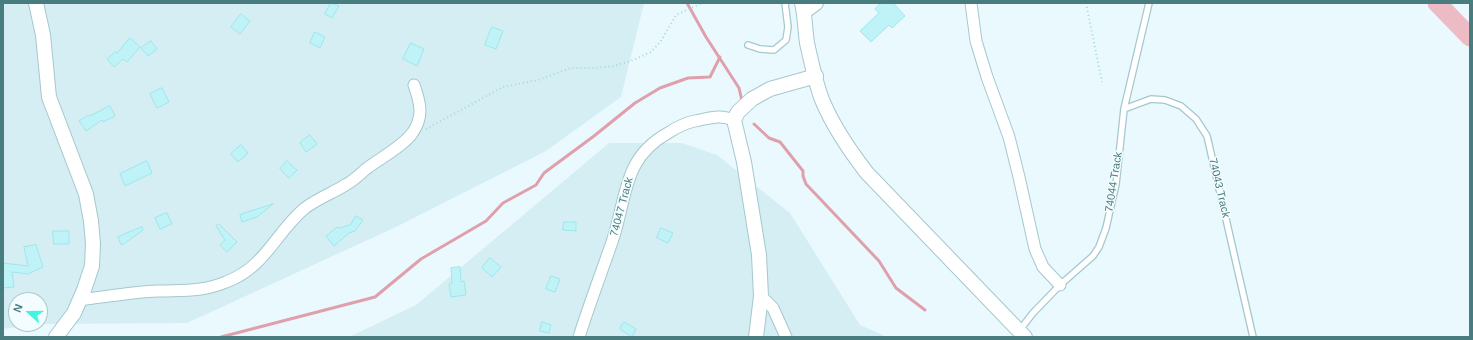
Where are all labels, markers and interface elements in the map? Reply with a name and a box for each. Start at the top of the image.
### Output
street label: 74044 Track [1103,151,1125,213]
street label: 74043 Track [1206,157,1232,219]
street label: 74047 Track [608,176,636,238]
north arrow [8,292,48,332]
text: N [11,302,25,314]

